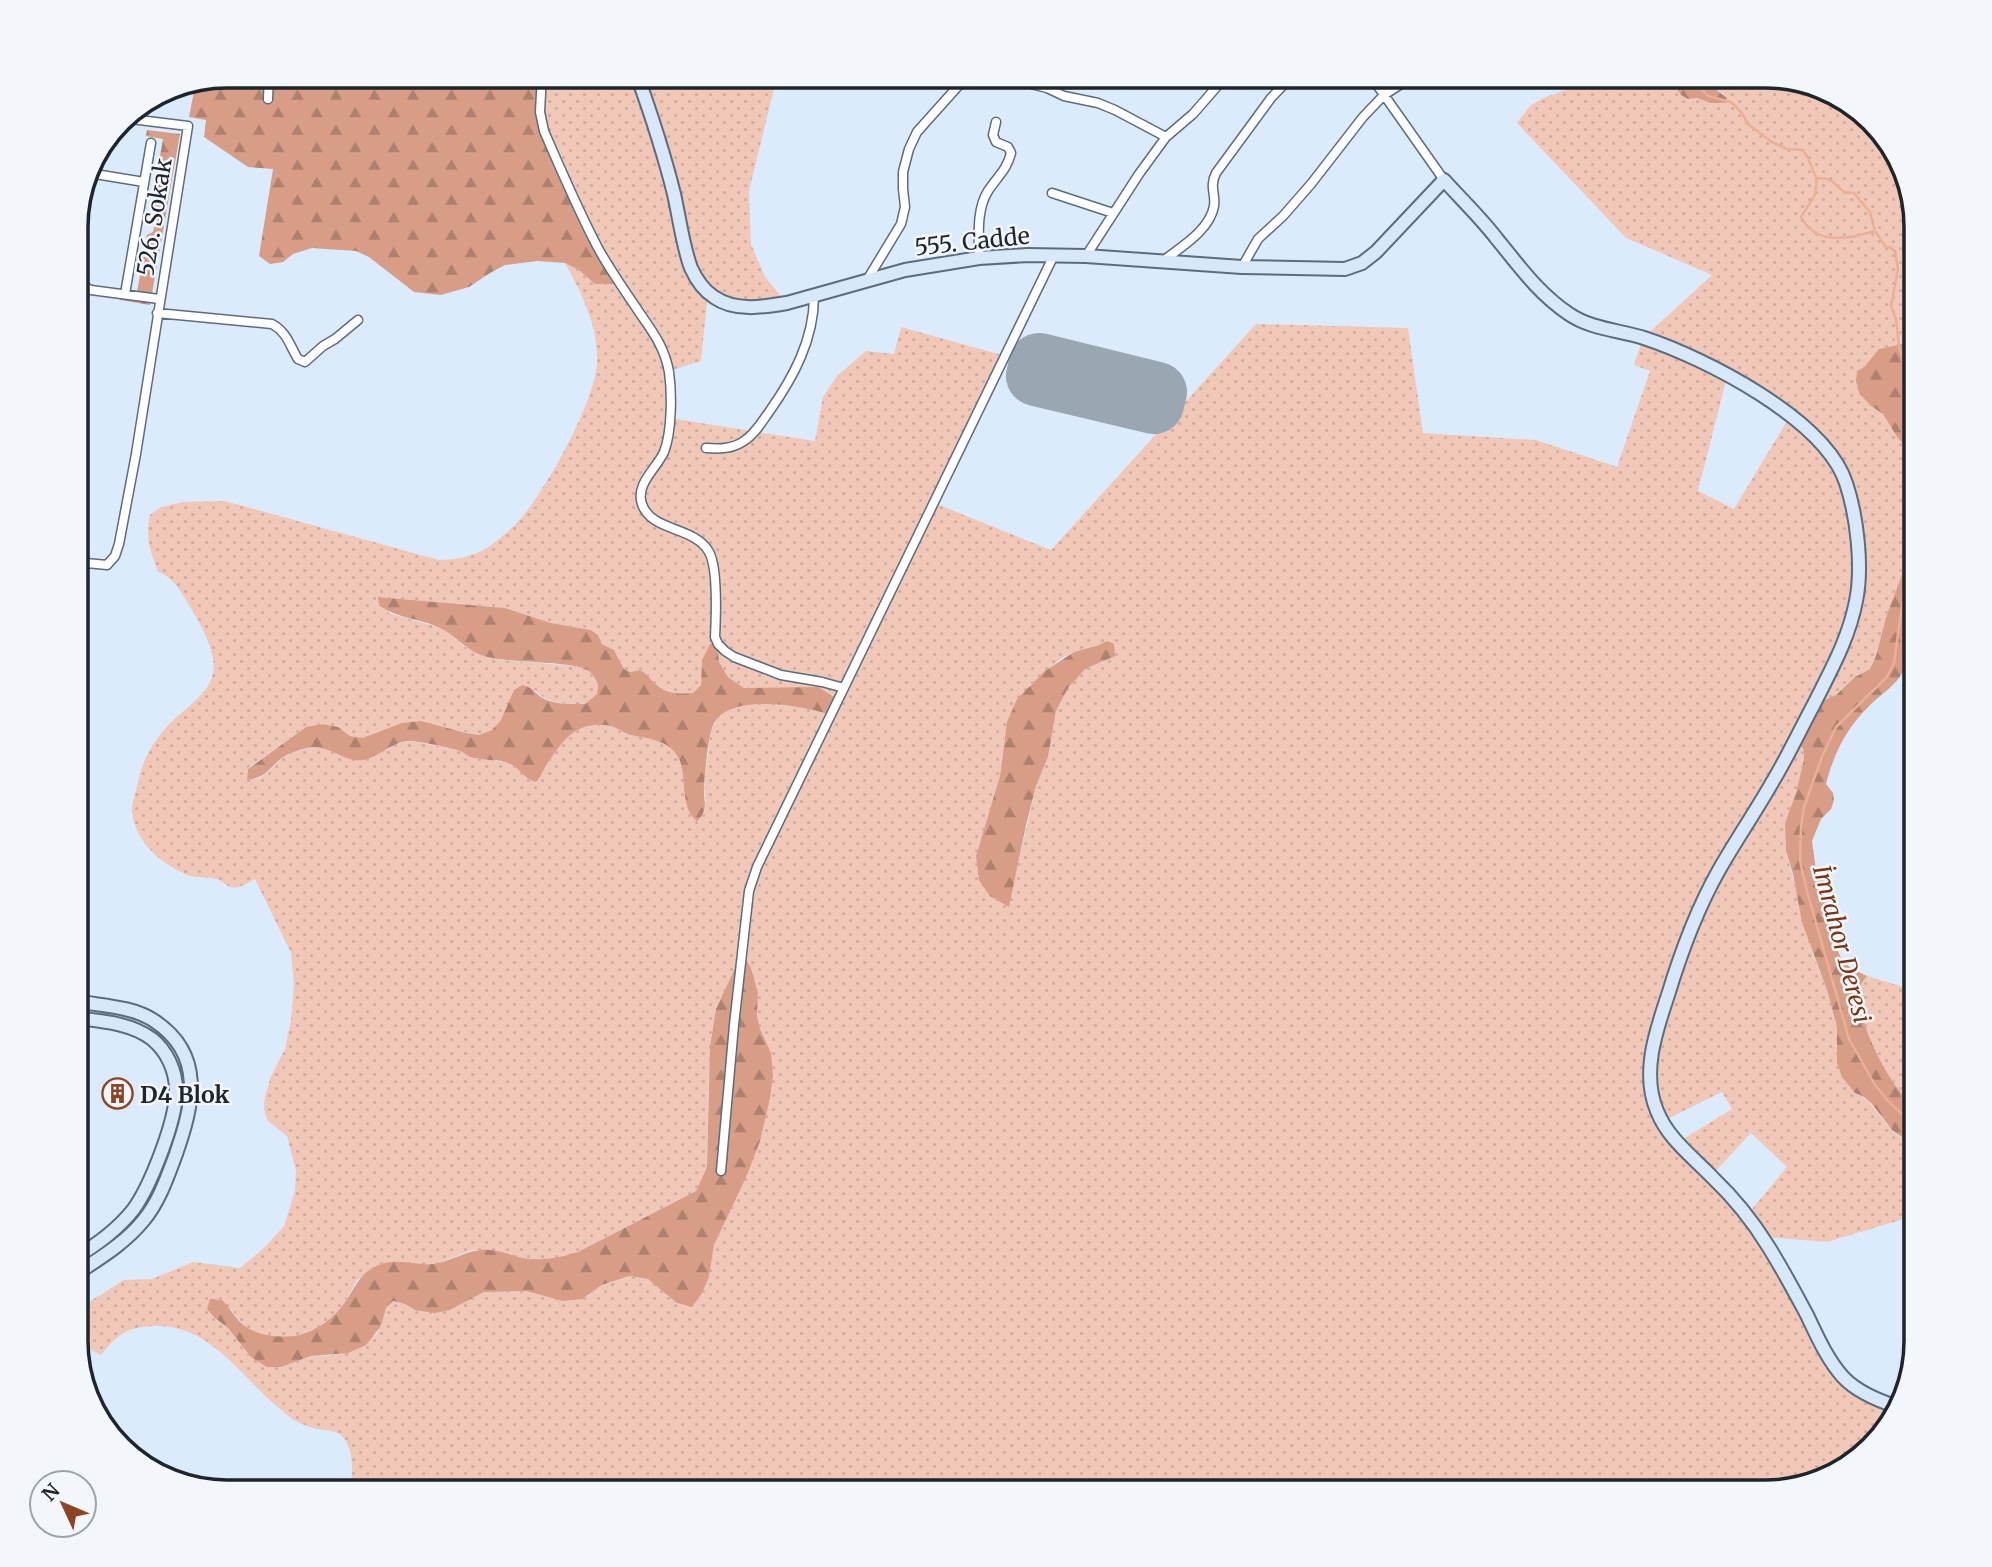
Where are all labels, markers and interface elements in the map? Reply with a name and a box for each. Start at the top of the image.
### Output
street label: 526. Sokak [130,156,178,278]
street label: 555. Cadde [913,221,1031,261]
water label: İmrahor Deresi [1806,862,1878,1026]
building icon: D4 Blok [100,1077,134,1111]
place label: D4 Blok [140,1080,229,1109]
north arrow [28,1469,98,1539]
text: N [37,1478,65,1506]

